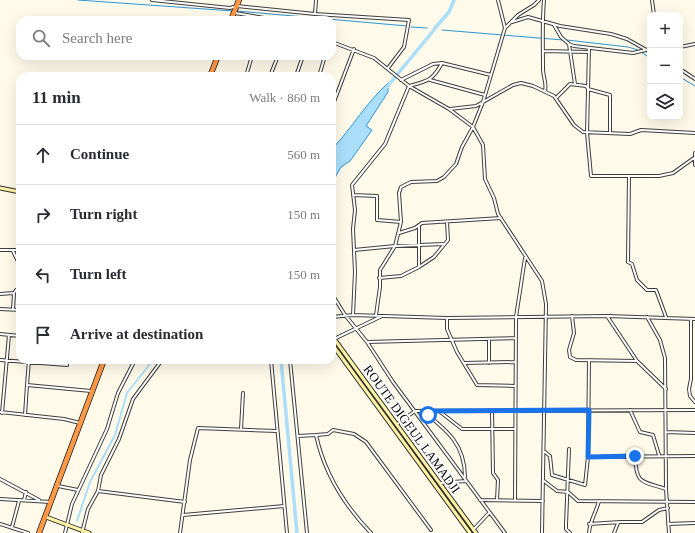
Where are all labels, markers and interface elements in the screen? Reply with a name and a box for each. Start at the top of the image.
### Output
map controls [647,12,683,120]
button: + [647,12,683,48]
search box [16,16,336,60]
icon: search [30,27,52,49]
text: Search here [62,30,132,46]
button: − [647,48,683,84]
button: layers [647,84,683,120]
text: 11 min [32,88,81,107]
text: Walk · 860 m [249,90,320,105]
icon: ahead [32,144,54,166]
text: Continue [70,146,129,162]
text: 560 m [287,147,320,162]
icon: right [32,204,54,226]
text: Turn right [70,206,137,222]
text: 150 m [287,207,320,222]
icon: left [32,264,54,286]
text: Turn left [70,266,127,282]
text: 150 m [287,267,320,282]
icon: arrive [32,324,54,346]
text: Arrive at destination [70,326,203,342]
street label: ROUTE DIGEUL LAMADJI [360,362,464,496]
route start [419,406,437,424]
route end [626,447,644,465]

